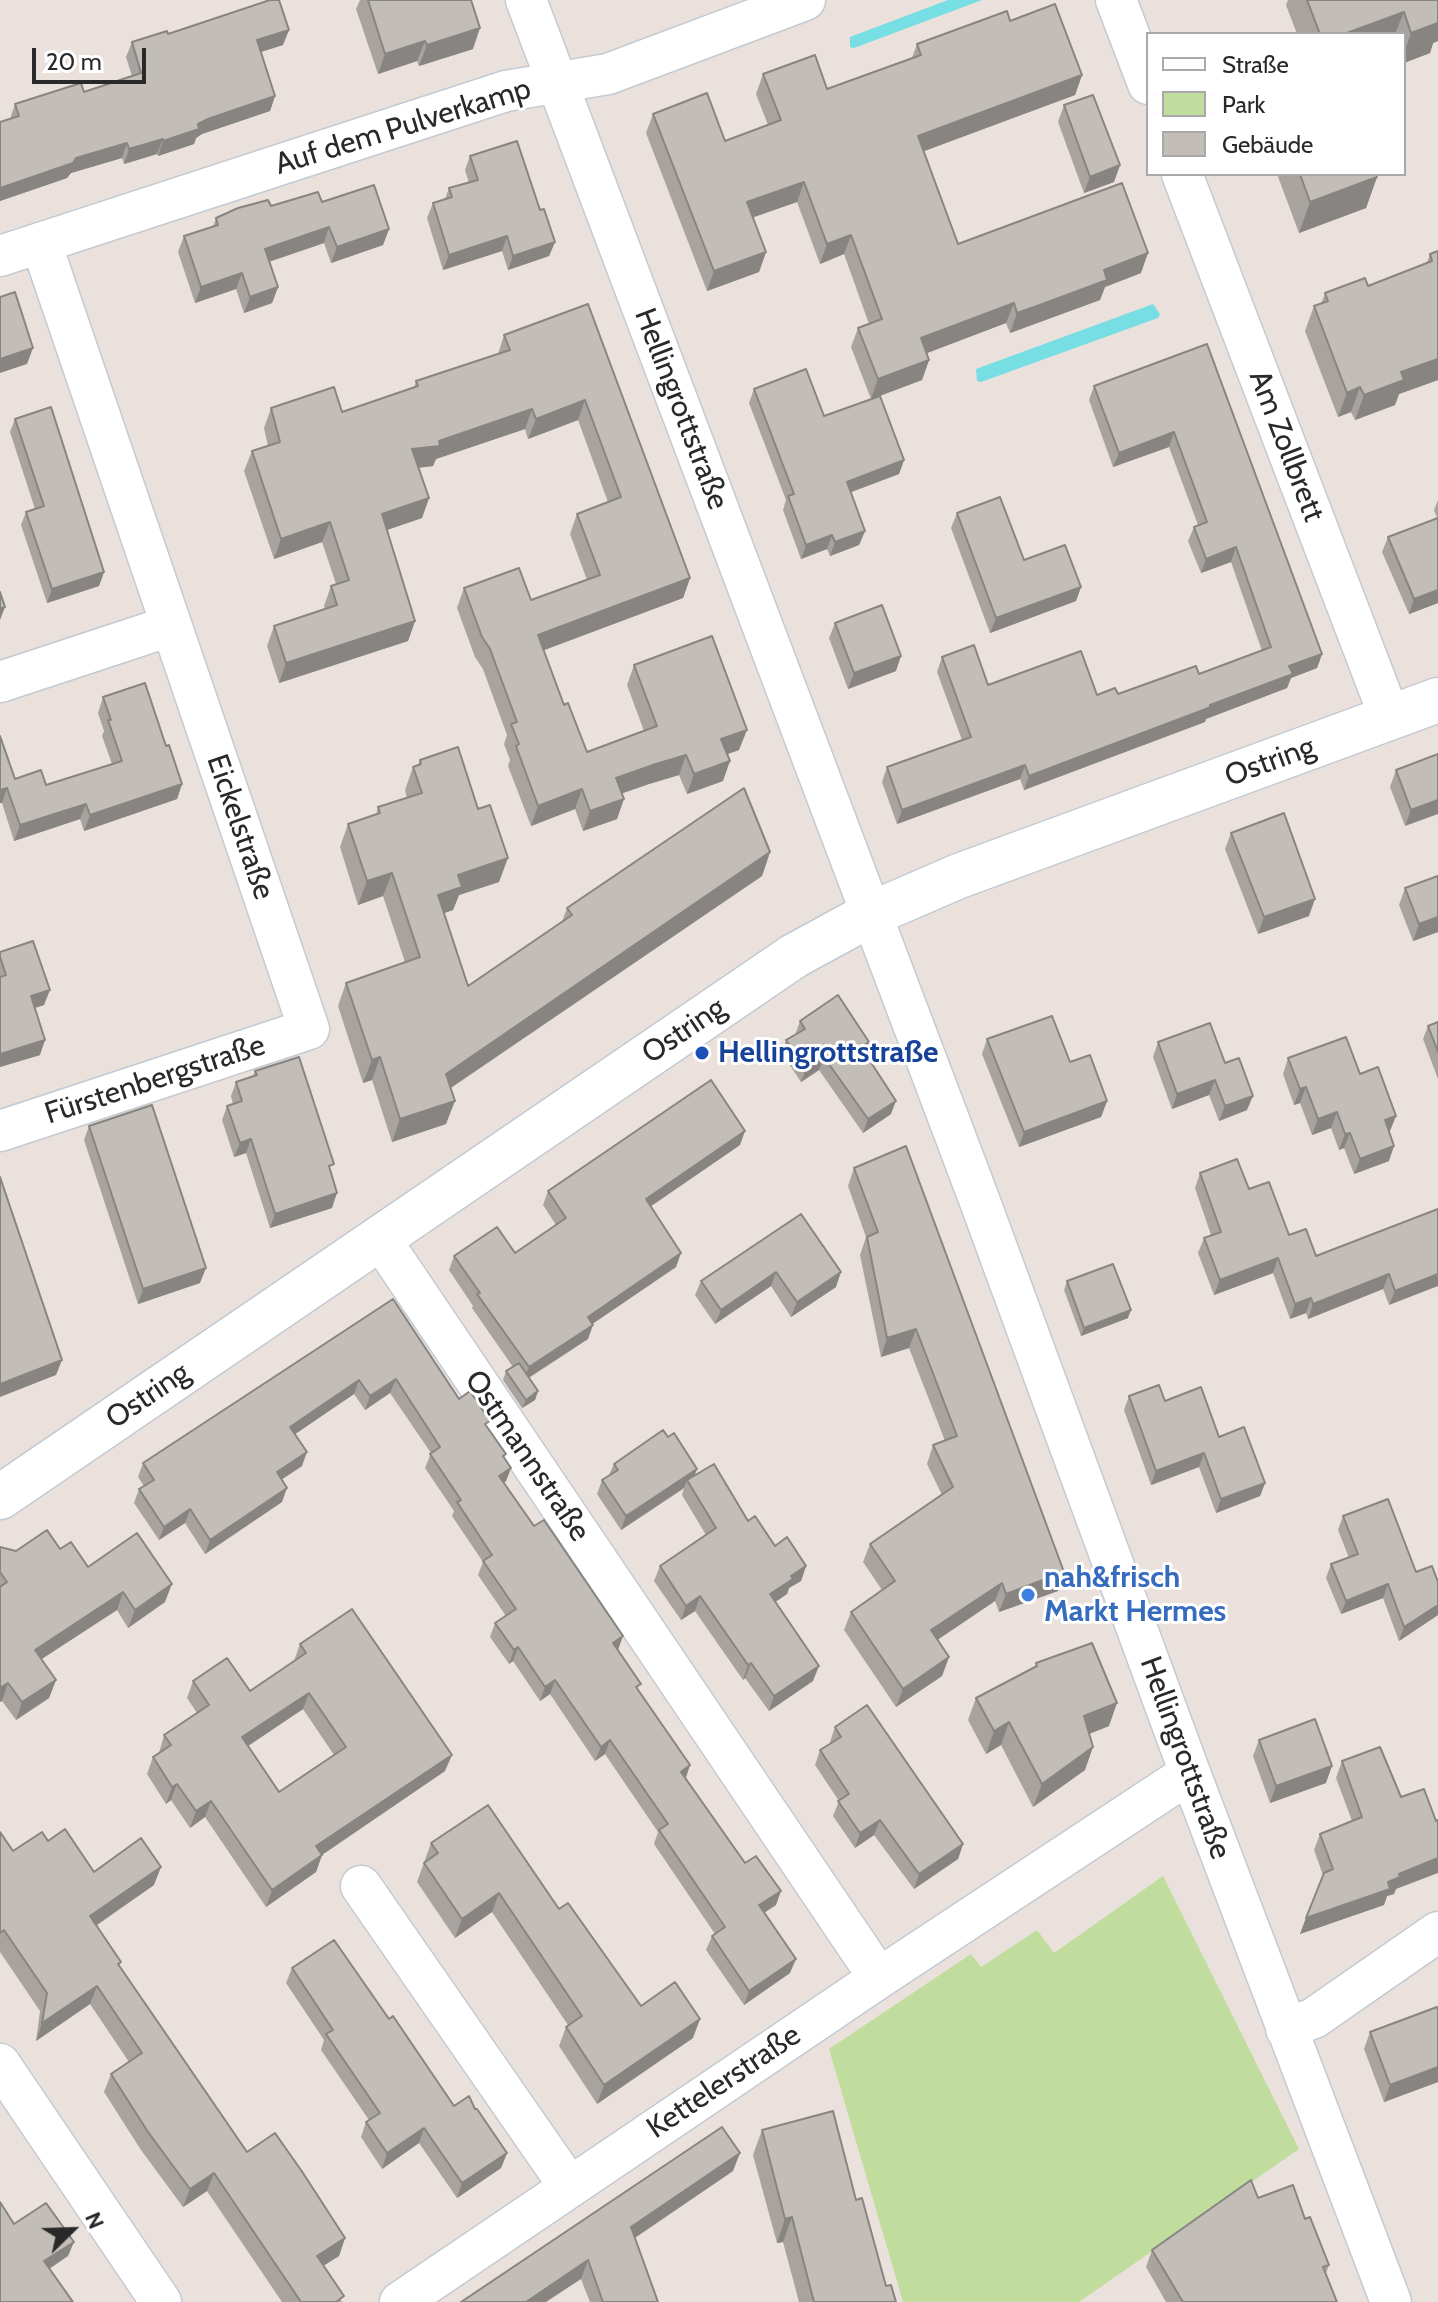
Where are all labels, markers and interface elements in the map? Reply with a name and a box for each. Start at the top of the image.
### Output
scale bar [36,32,150,82]
legend [1146,32,1406,176]
text: 20 m [46,47,102,76]
text: Straße [1222,50,1289,79]
street label: Auf dem Pulverkamp [271,71,535,183]
text: Park [1222,90,1265,119]
text: Gebäude [1222,130,1313,159]
street label: Hellingrottstraße [626,303,736,515]
street label: Am Zollbrett [1241,365,1331,527]
street label: Ostring [1220,729,1320,795]
street label: Eickelstraße [198,750,282,904]
street label: Ostring [635,990,733,1072]
street label: Fürstenbergstraße [40,1027,270,1133]
place label: Hellingrottstraße [718,1035,939,1071]
marker: Hellingrottstraße [693,1044,711,1062]
street label: Ostring [99,1355,197,1437]
street label: Ostmannstraße [457,1364,597,1548]
place label: nah&frisch Markt Hermes [1044,1560,1226,1630]
marker: nah&frisch Markt Hermes [1019,1586,1037,1604]
street label: Hellingrottstraße [1132,1652,1238,1864]
street label: Kettelerstraße [640,2018,808,2146]
north arrow [32,2190,112,2270]
text: N [79,2208,110,2233]

